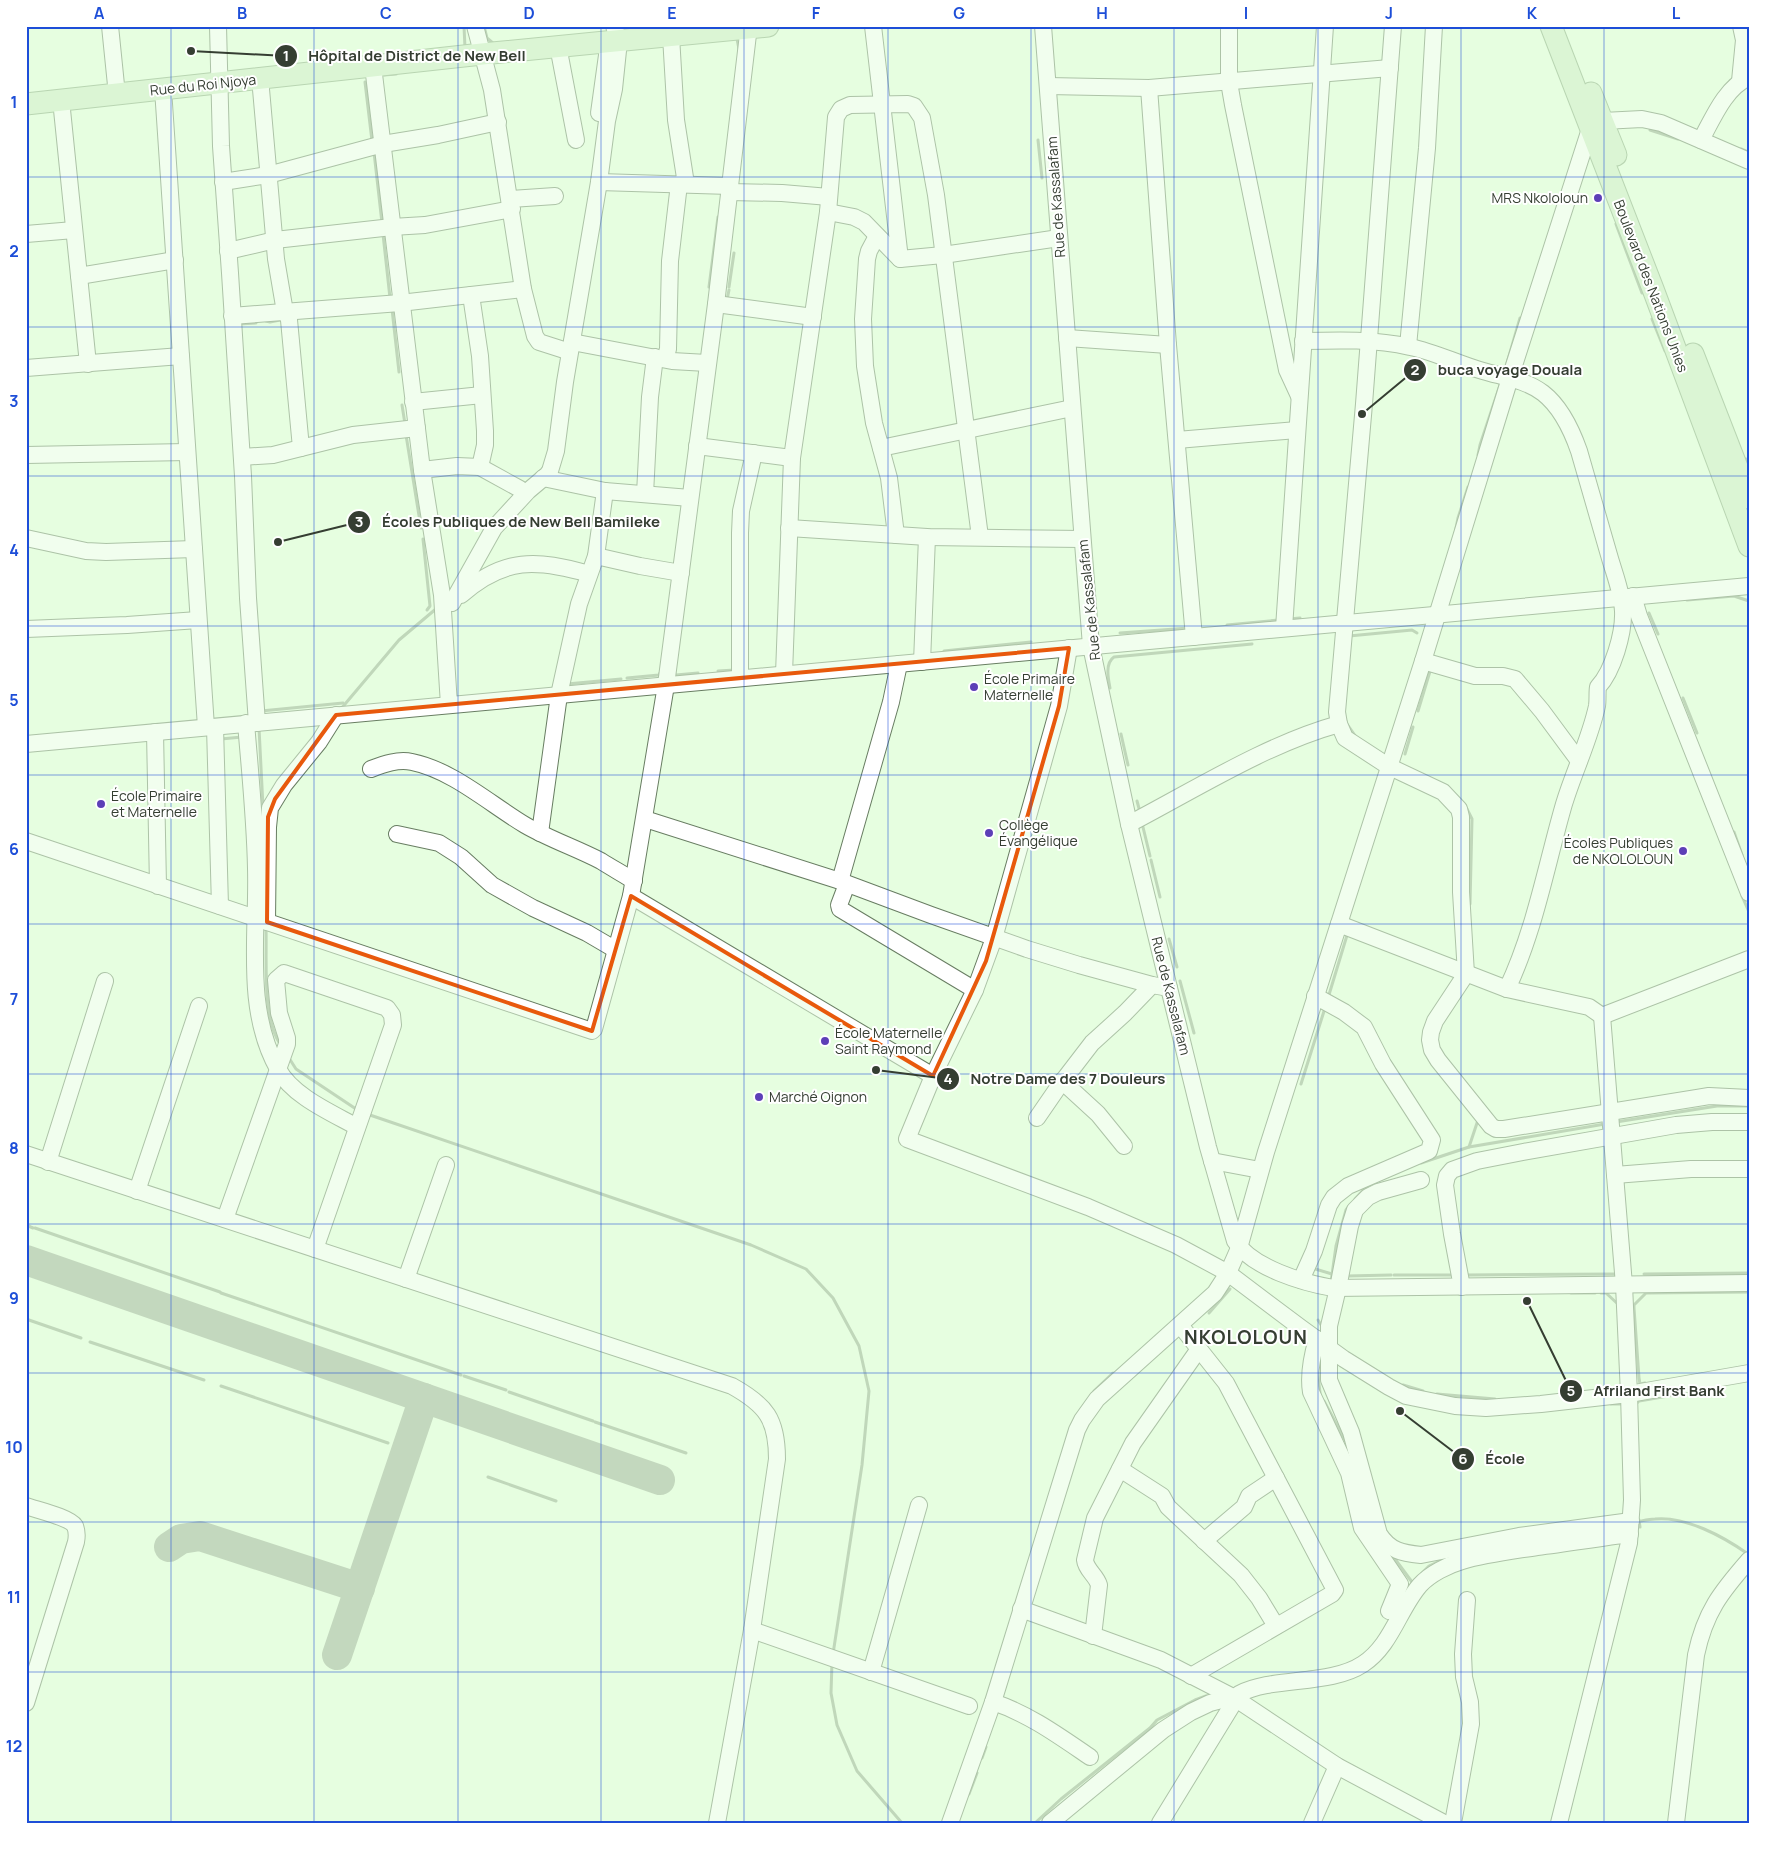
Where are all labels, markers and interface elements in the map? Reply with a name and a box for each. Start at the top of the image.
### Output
text: A [94,2,105,24]
text: B [237,2,247,24]
text: C [380,2,392,24]
text: D [523,2,535,24]
text: E [667,2,677,24]
text: F [812,2,821,24]
text: G [953,2,965,24]
text: H [1096,2,1108,24]
text: I [1244,2,1248,24]
text: J [1385,2,1393,24]
text: K [1527,2,1538,24]
text: L [1672,2,1681,24]
callout: Hôpital de District de New Bell [273,41,536,71]
text: 1 [283,45,289,66]
text: Hôpital de District de New Bell [308,45,526,66]
street label: Rue du Roi Njoya [149,69,257,100]
text: 1 [10,91,18,113]
street label: Rue de Kassalafam [1042,136,1069,258]
place label: MRS Nkololoun [1492,188,1588,207]
marker: MRS Nkololoun [1592,192,1604,204]
street label: Boulevard des Nations Unies [1610,197,1693,375]
text: 2 [9,240,19,262]
callout: buca voyage Douala [1403,355,1592,385]
text: 2 [1411,359,1420,380]
text: buca voyage Douala [1438,359,1582,380]
text: 3 [9,390,19,412]
callout: Écoles Publiques de New Bell Bamileke [347,507,670,537]
text: 3 [355,511,363,532]
text: Écoles Publiques de New Bell Bamileke [382,511,660,532]
text: 4 [9,539,19,561]
street label: Rue de Kassalafam [1073,539,1104,661]
place label: École Primaire Maternelle [984,669,1075,704]
marker: École Primaire Maternelle [968,681,980,693]
text: 5 [9,689,19,711]
place label: École Primaire et Maternelle [111,786,202,821]
marker: École Primaire et Maternelle [95,798,107,810]
place label: Collège Évangélique [999,815,1078,850]
marker: Collège Évangélique [983,827,995,839]
place label: Écoles Publiques de NKOLOLOUN [1564,833,1673,868]
text: 6 [9,838,19,860]
marker: Écoles Publiques de NKOLOLOUN [1677,845,1689,857]
street label: Rue de Kassalafam [1148,935,1195,1057]
text: 7 [10,988,18,1010]
place label: École Maternelle Saint Raymond [835,1023,942,1058]
marker: École Maternelle Saint Raymond [819,1035,831,1047]
callout: Notre Dame des 7 Douleurs [936,1064,1176,1094]
text: 4 [943,1068,953,1089]
text: Notre Dame des 7 Douleurs [971,1068,1165,1089]
place label: Marché Oignon [769,1087,867,1106]
marker: Marché Oignon [753,1091,765,1103]
text: 8 [9,1137,19,1159]
text: 9 [9,1287,19,1309]
district label: NKOLOLOUN [1184,1324,1308,1350]
callout: Afriland First Bank [1559,1376,1735,1406]
text: 5 [1567,1380,1576,1401]
text: Afriland First Bank [1594,1380,1725,1401]
text: 10 [5,1436,23,1458]
callout: École [1450,1444,1535,1474]
text: 6 [1458,1448,1468,1469]
text: École [1485,1448,1525,1469]
text: 11 [7,1586,21,1608]
text: 12 [6,1735,22,1757]

